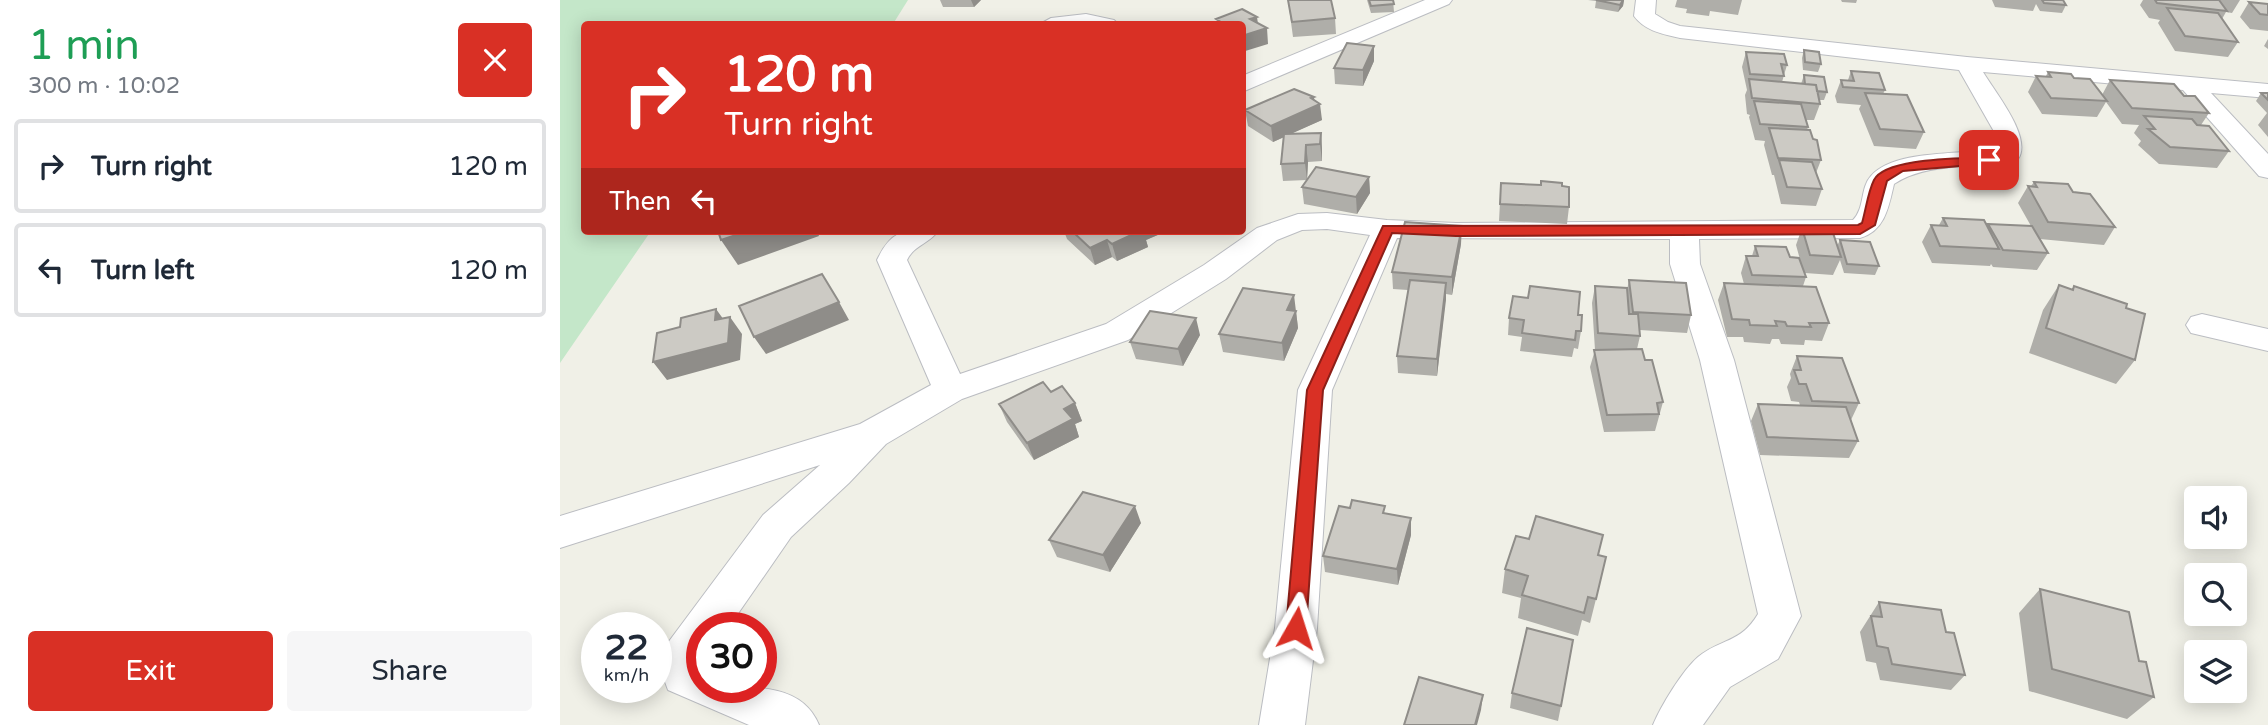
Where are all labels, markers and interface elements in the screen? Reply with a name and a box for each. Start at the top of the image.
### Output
text: 1 min [28,20,140,71]
button: close [458,23,532,97]
text: 120 m [724,46,874,105]
icon: right [609,49,700,140]
text: 300 m · 10:02 [28,72,180,100]
text: Turn right [724,106,873,144]
pin [1959,130,2019,190]
icon: arrive [1970,141,2008,179]
icon: right [32,147,70,185]
text: Turn right [91,151,212,182]
text: 120 m [448,151,528,182]
icon: left [685,182,723,220]
text: Then [609,186,671,217]
icon: left [32,251,70,289]
text: Turn left [91,255,194,286]
text: 120 m [448,255,528,286]
map controls [2184,486,2247,703]
button: sound [2184,486,2247,549]
button: search [2184,563,2247,626]
position arrow [1259,591,1333,665]
speed limit sign: 30 [686,612,777,703]
text: 22 [605,627,648,669]
button: Exit [28,631,273,711]
button: Share [287,631,532,711]
button: layers [2184,640,2247,703]
text: km/h [604,664,649,686]

